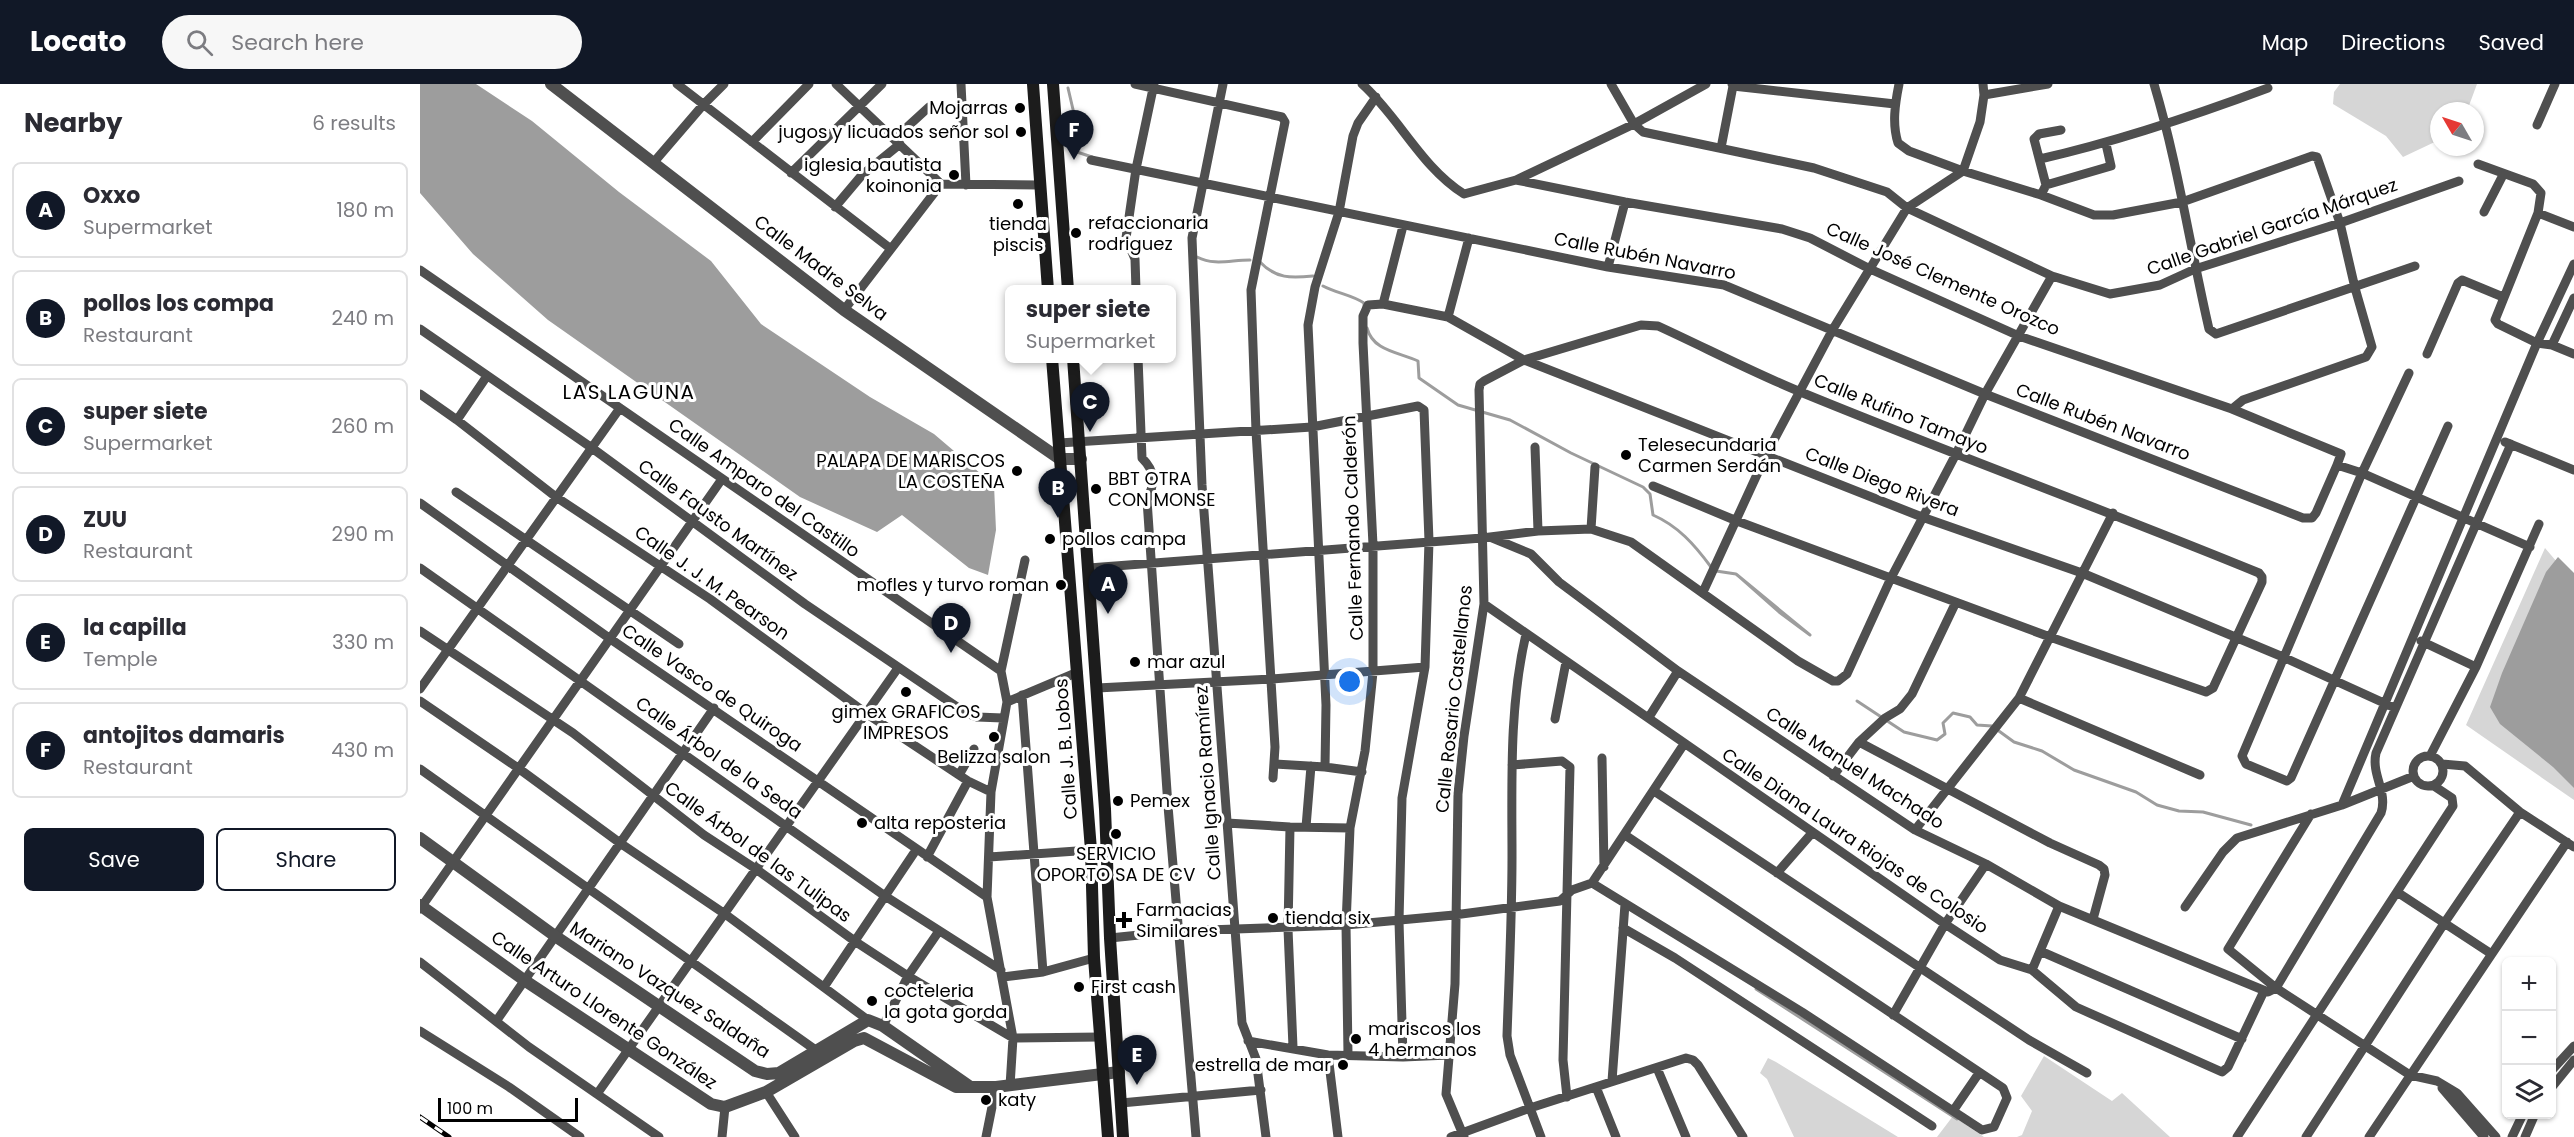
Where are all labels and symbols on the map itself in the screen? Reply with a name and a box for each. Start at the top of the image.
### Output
place label: Mojarras [929,95,1008,120]
marker: Mojarras [1013,101,1027,115]
north arrow [2430,102,2484,156]
pin: F [1054,110,1094,160]
place label: jugos y licuados señor sol [777,119,1009,144]
marker: jugos y licuados señor sol [1014,125,1028,139]
place label: iglesia bautista koinonia [804,152,942,198]
marker: iglesia bautista koinonia [947,168,961,182]
street label: Calle Gabriel García Márquez [2143,172,2400,281]
marker: tienda piscis [1011,197,1025,211]
street label: Calle Madre Selva [749,209,893,326]
place label: refaccionaria rodriguez [1088,210,1209,256]
place label: tienda piscis [989,211,1047,257]
street label: Calle José Clemente Orozco [1822,216,2064,342]
marker: refaccionaria rodriguez [1069,226,1083,240]
street label: Calle Rubén Navarro [1552,226,1738,285]
street label: Calle Rufino Tamayo [1810,367,1992,460]
street label: Calle Rubén Navarro [2012,377,2194,466]
district label: LAS LAGUNA [563,378,695,406]
pin: C [1070,382,1110,432]
street label: Calle Amparo del Castillo [664,412,865,563]
street label: Calle Fernando Calderón [1336,415,1369,641]
place label: Telesecundaria Carmen Serdán [1638,432,1781,478]
street label: Calle Diego Rivera [1802,441,1963,522]
place label: PALAPA DE MARISCOS LA COSTEÑA [816,448,1005,494]
marker: Telesecundaria Carmen Serdán [1619,448,1633,462]
street label: Calle Fausto Martínez [633,453,803,586]
marker: PALAPA DE MARISCOS LA COSTEÑA [1010,464,1024,478]
place label: BBT OTRA CON MONSE [1108,466,1216,512]
pin: B [1038,468,1078,518]
marker: BBT OTRA CON MONSE [1089,482,1103,496]
street label: Calle J. J. M. Pearson [630,520,795,646]
place label: pollos campa [1062,526,1186,551]
marker: pollos campa [1043,532,1057,546]
pin: A [1088,564,1128,614]
place label: mofles y turvo roman [857,572,1049,597]
marker: mofles y turvo roman [1054,578,1068,592]
street label: Calle Rosario Castellanos [1429,584,1478,814]
pin: D [932,604,970,653]
street label: Calle Vasco de Quiroga [617,618,807,757]
place label: mar azul [1147,649,1226,674]
marker: mar azul [1128,655,1142,669]
your location [1335,667,1364,696]
street label: Calle J. B. Lobos [1048,678,1083,820]
marker: gimex GRAFICOS IMPRESOS [899,685,913,699]
street label: Calle Ignacio Ramírez [1188,685,1227,881]
street label: Calle Árbol de la Seda [631,690,808,825]
place label: gimex GRAFICOS IMPRESOS [832,699,980,745]
street label: Calle Manuel Machado [1761,700,1949,835]
marker: Belizza salon [987,730,1001,744]
street label: Calle Diana Laura Riojas de Colosio [1717,742,1993,939]
place label: Belizza salon [937,744,1051,769]
street label: Calle Árbol de las Tulipas [660,775,857,928]
place label: Pemex [1130,788,1190,813]
marker: Pemex [1111,794,1125,808]
place label: alta reposteria [874,810,1006,835]
marker: alta reposteria [855,816,869,830]
marker: SERVICIO OPORTO SA DE CV [1109,827,1123,841]
place label: SERVICIO OPORTO SA DE CV [1037,841,1195,887]
place label: Farmacias Similares [1136,897,1232,943]
place label: tienda six [1285,905,1371,930]
marker: tienda six [1266,911,1280,925]
marker: Farmacias Similares [1117,913,1131,927]
street label: Mariano Vazquez Saldaña [565,915,775,1064]
street label: Calle Arturo Llorente González [486,924,722,1095]
place label: First cash [1091,974,1176,999]
place label: cocteleria la gota gorda [884,978,1007,1024]
marker: First cash [1072,980,1086,994]
marker: cocteleria la gota gorda [865,994,879,1008]
place label: mariscos los 4 hermanos [1368,1016,1481,1062]
marker: mariscos los 4 hermanos [1349,1032,1363,1046]
pin: E [1118,1036,1156,1085]
place label: estrella de mar [1195,1052,1331,1077]
marker: estrella de mar [1336,1058,1350,1072]
place label: katy [998,1087,1036,1112]
marker: katy [979,1093,993,1107]
scale bar [438,1095,578,1122]

